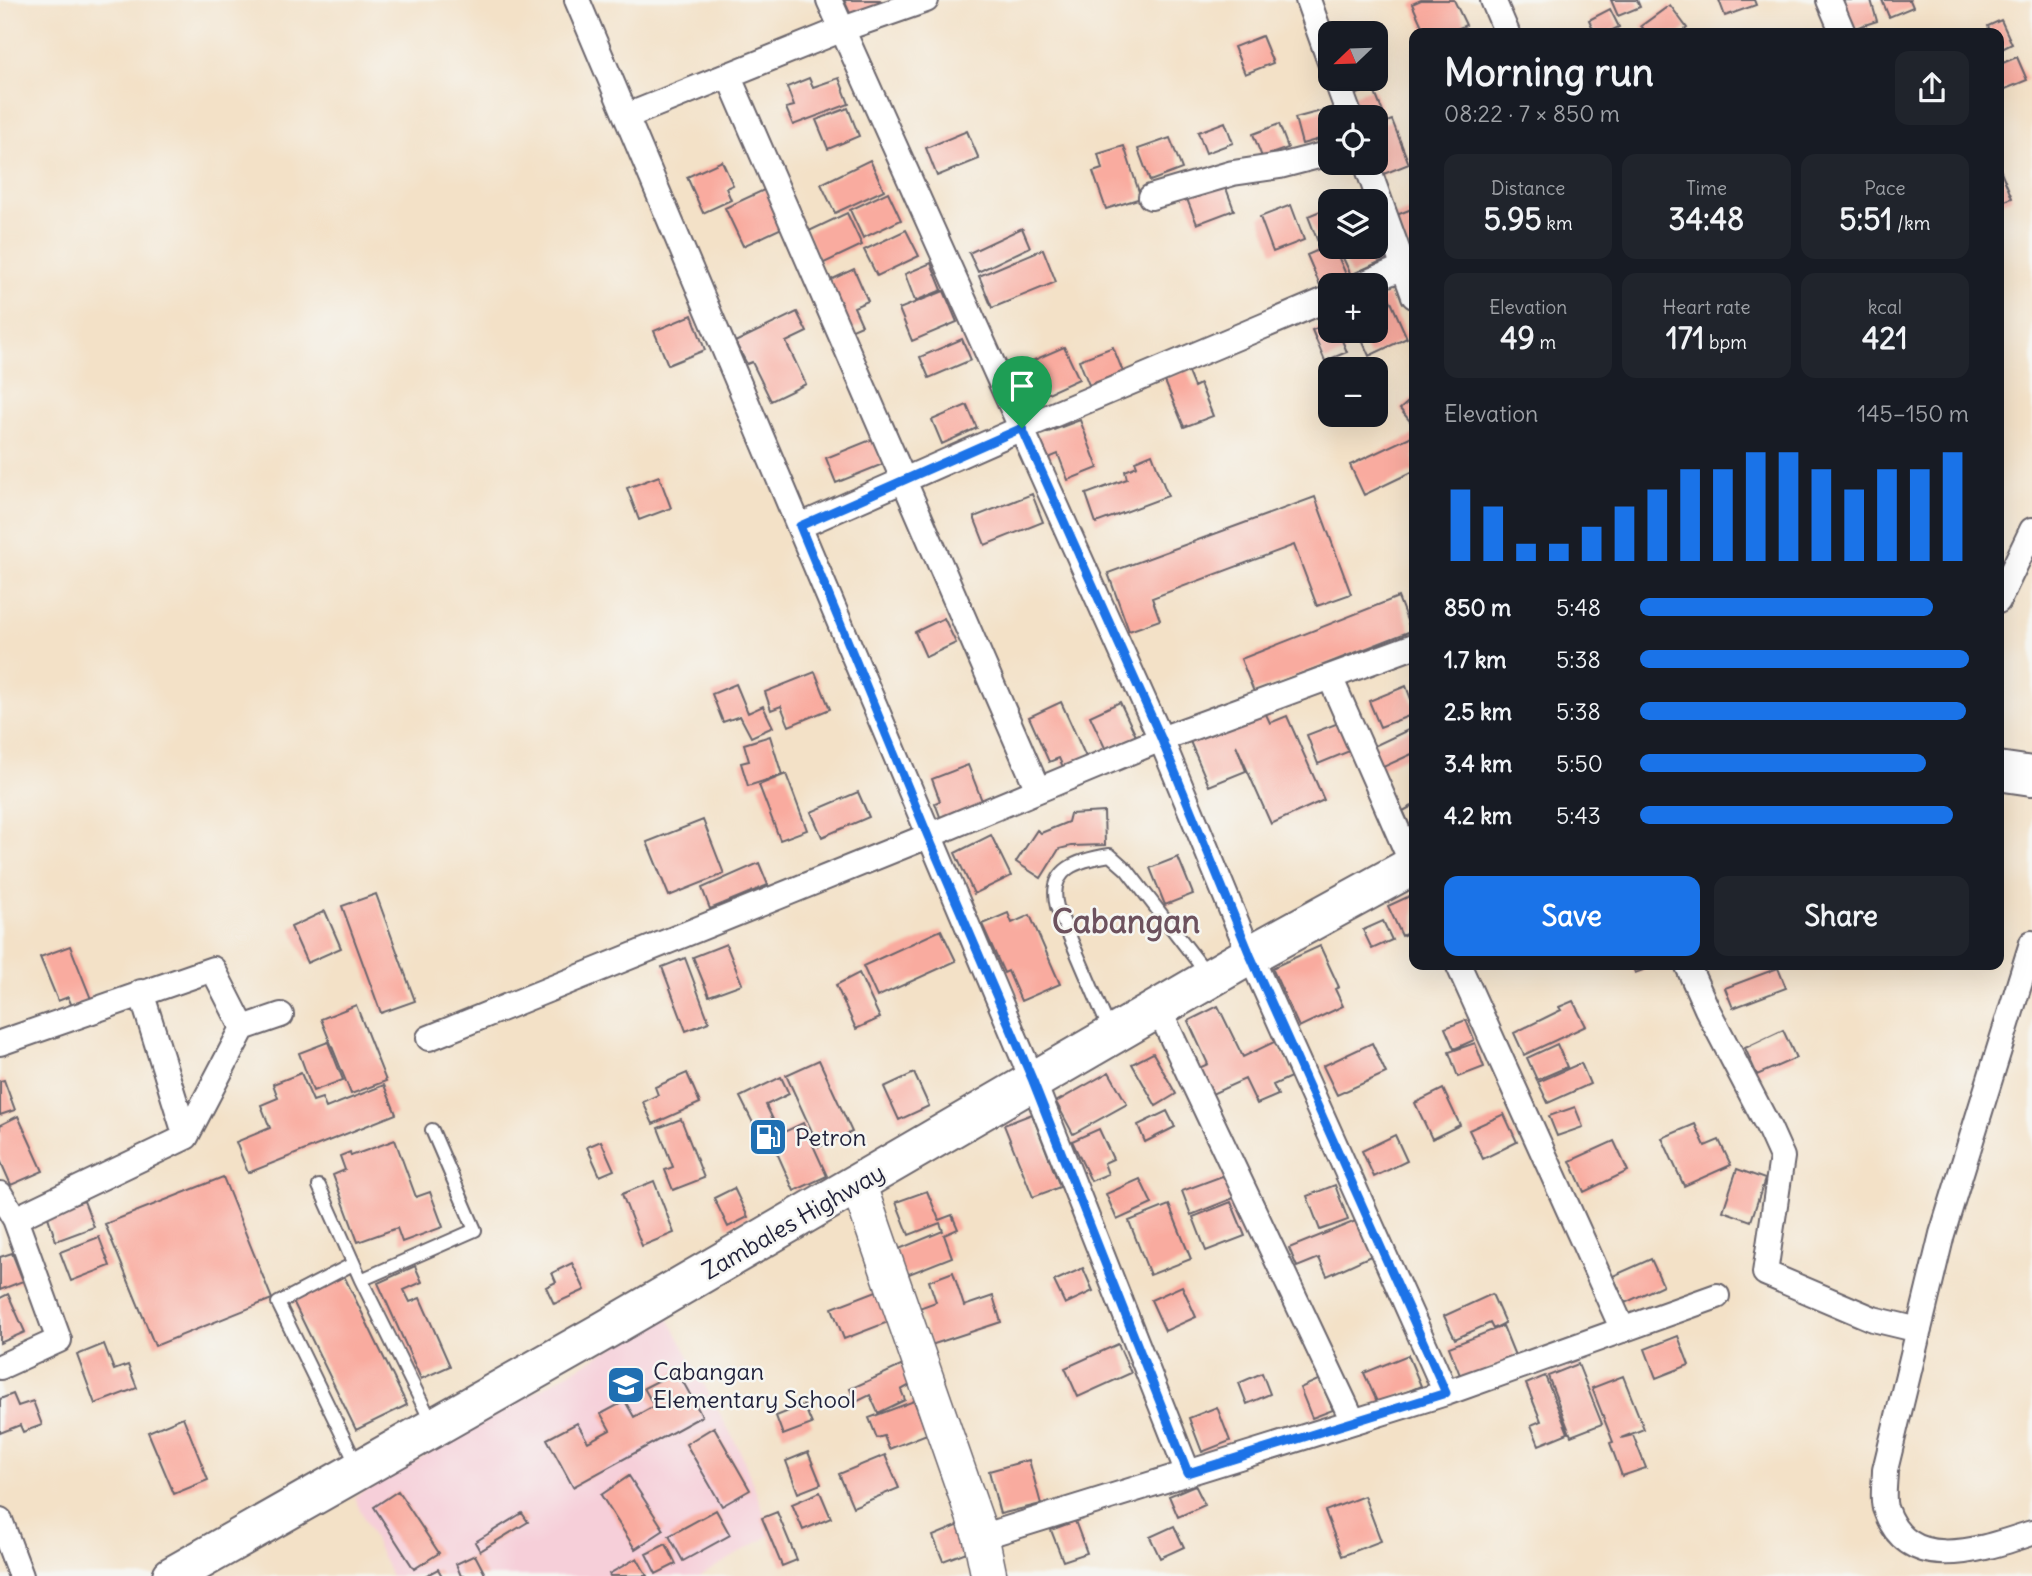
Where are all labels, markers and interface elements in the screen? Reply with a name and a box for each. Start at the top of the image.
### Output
north arrow [1318,21,1388,91]
map controls [1318,21,1388,427]
text: Morning run [1444,49,1654,96]
button: share [1895,51,1969,125]
text: 08:22 · 7 × 850 m [1444,99,1620,128]
button: locate [1318,105,1388,175]
text: Distance [1491,176,1565,200]
text: Time [1686,176,1727,200]
text: Pace [1864,176,1905,200]
button: layers [1318,189,1388,259]
text: 5.95 [1484,200,1542,238]
text: 34:48 [1669,200,1744,238]
text: 5:51 [1839,200,1893,238]
text: km [1542,211,1573,235]
text: /km [1893,211,1930,235]
button: + [1318,273,1388,343]
text: Elevation [1489,295,1567,319]
text: Heart rate [1662,295,1751,319]
text: kcal [1868,295,1902,319]
text: 49 [1500,319,1535,357]
text: 171 [1666,319,1705,357]
text: 421 [1862,319,1908,357]
text: m [1535,330,1556,354]
text: bpm [1705,330,1747,354]
pin [992,356,1052,428]
button: − [1318,357,1388,427]
icon: arrive [1003,367,1041,405]
text: Elevation [1444,399,1538,428]
text: 145–150 m [1857,399,1969,428]
text: 850 m [1444,593,1511,622]
text: 5:48 [1556,593,1601,622]
text: 1.7 km [1444,645,1507,674]
text: 5:38 [1556,645,1601,674]
text: 2.5 km [1444,697,1512,726]
text: 5:38 [1556,697,1601,726]
text: 3.4 km [1444,749,1512,778]
text: 5:50 [1556,749,1603,778]
text: 4.2 km [1444,801,1512,830]
text: 5:43 [1556,801,1601,830]
button: Save [1444,876,1700,956]
button: Share [1714,876,1969,956]
district label: Cabangan [1052,901,1200,942]
fuel station icon: Petron [747,1116,789,1158]
place label: Petron [795,1122,867,1152]
street label: Zambales Highway [696,1157,890,1285]
place label: Cabangan Elementary School [653,1356,856,1414]
school or university icon: Cabangan Elementary School [605,1364,647,1406]

